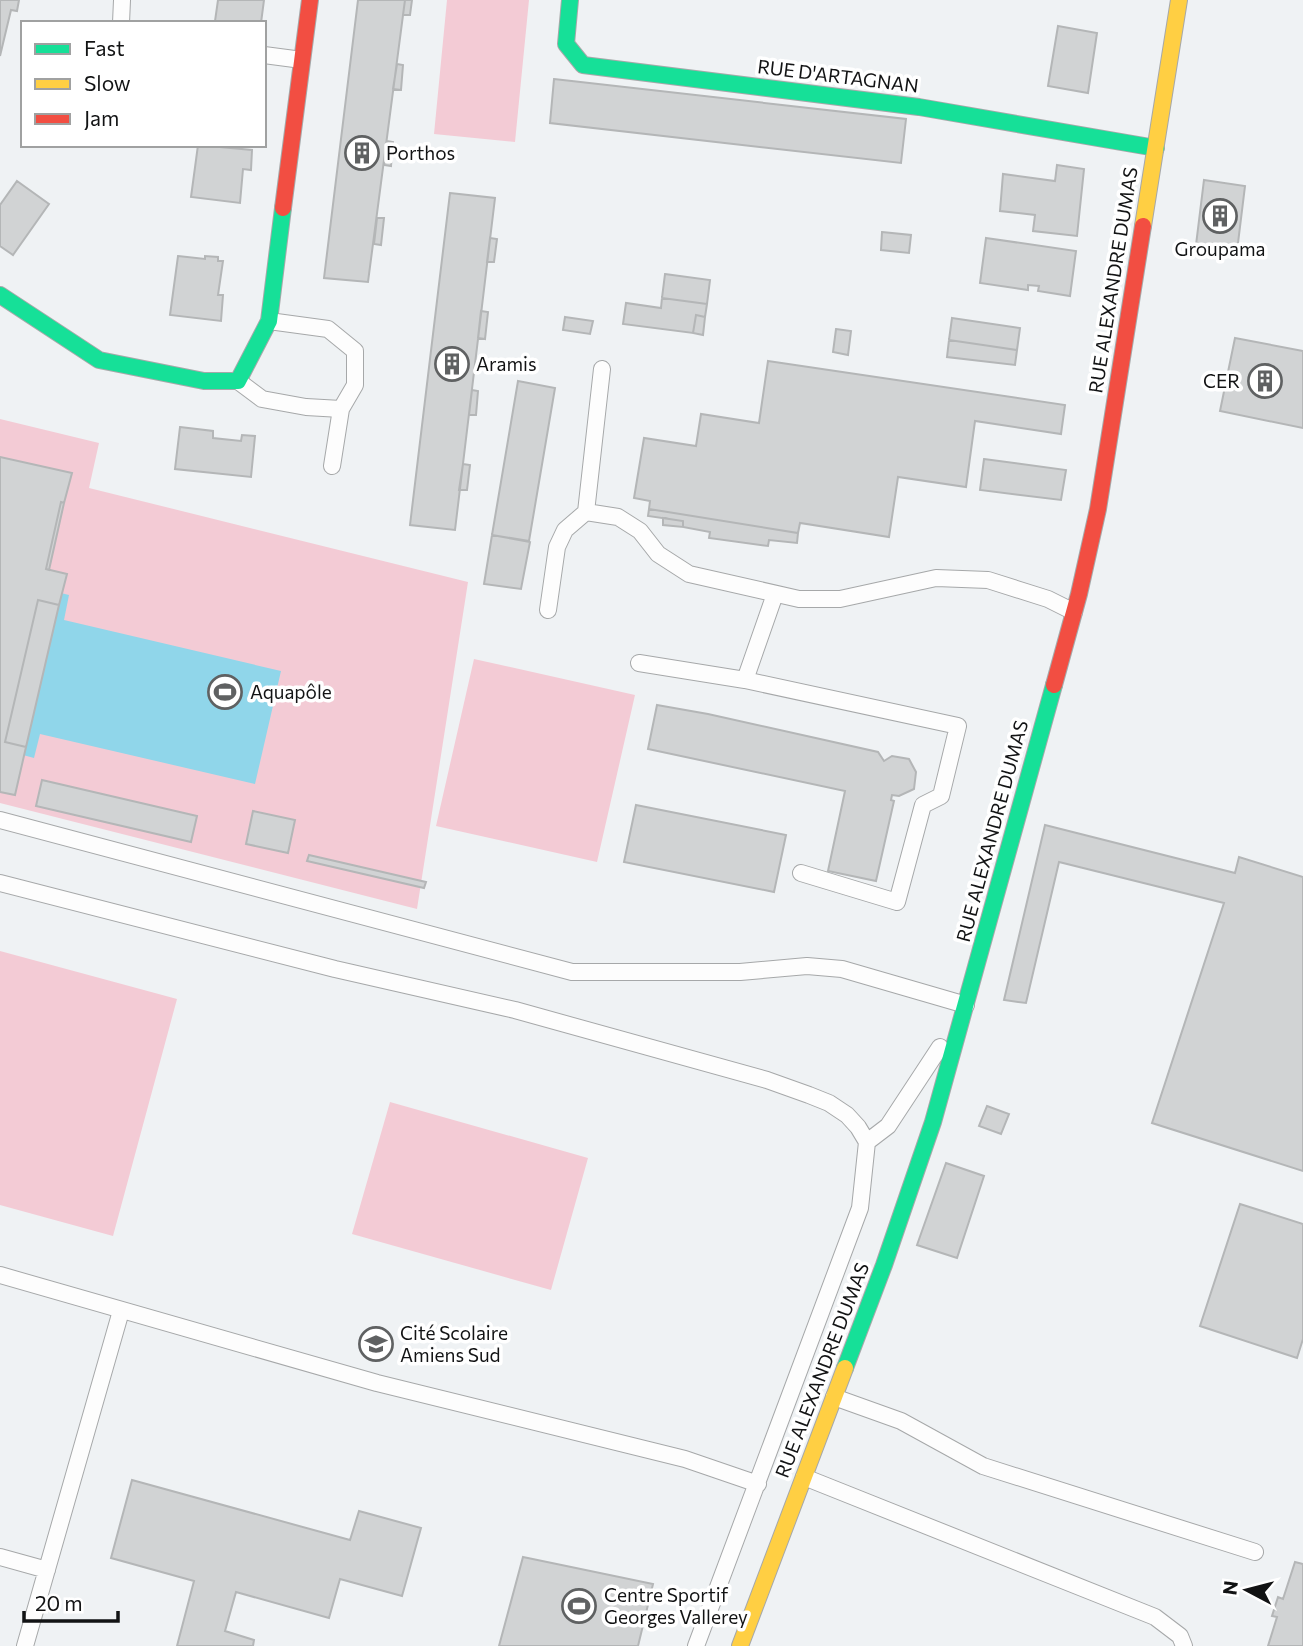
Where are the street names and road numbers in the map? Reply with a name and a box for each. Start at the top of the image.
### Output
street label: RUE D'ARTAGNAN [756,54,920,97]
street label: RUE ALEXANDRE DUMAS [1083,165,1142,395]
street label: RUE ALEXANDRE DUMAS [951,718,1032,944]
street label: RUE ALEXANDRE DUMAS [770,1259,873,1481]

